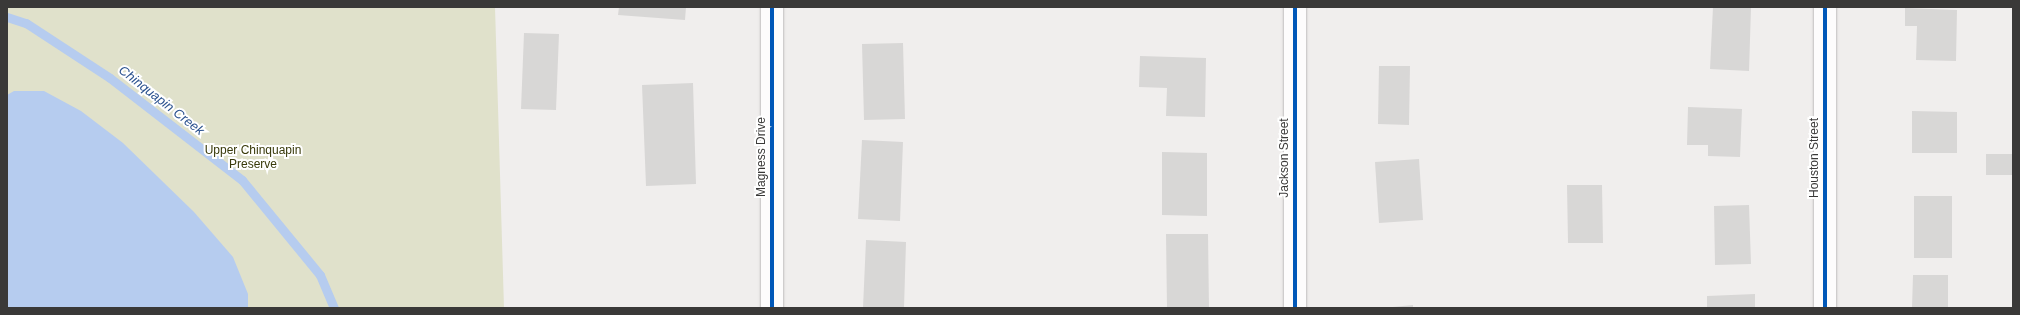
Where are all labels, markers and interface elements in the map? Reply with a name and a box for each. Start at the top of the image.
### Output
water label: Chinquapin Creek [115,63,207,139]
street label: Magness Drive [755,117,769,197]
street label: Jackson Street [1278,118,1292,198]
street label: Houston Street [1808,118,1822,198]
park label: Upper Chinquapin Preserve [205,144,301,172]

